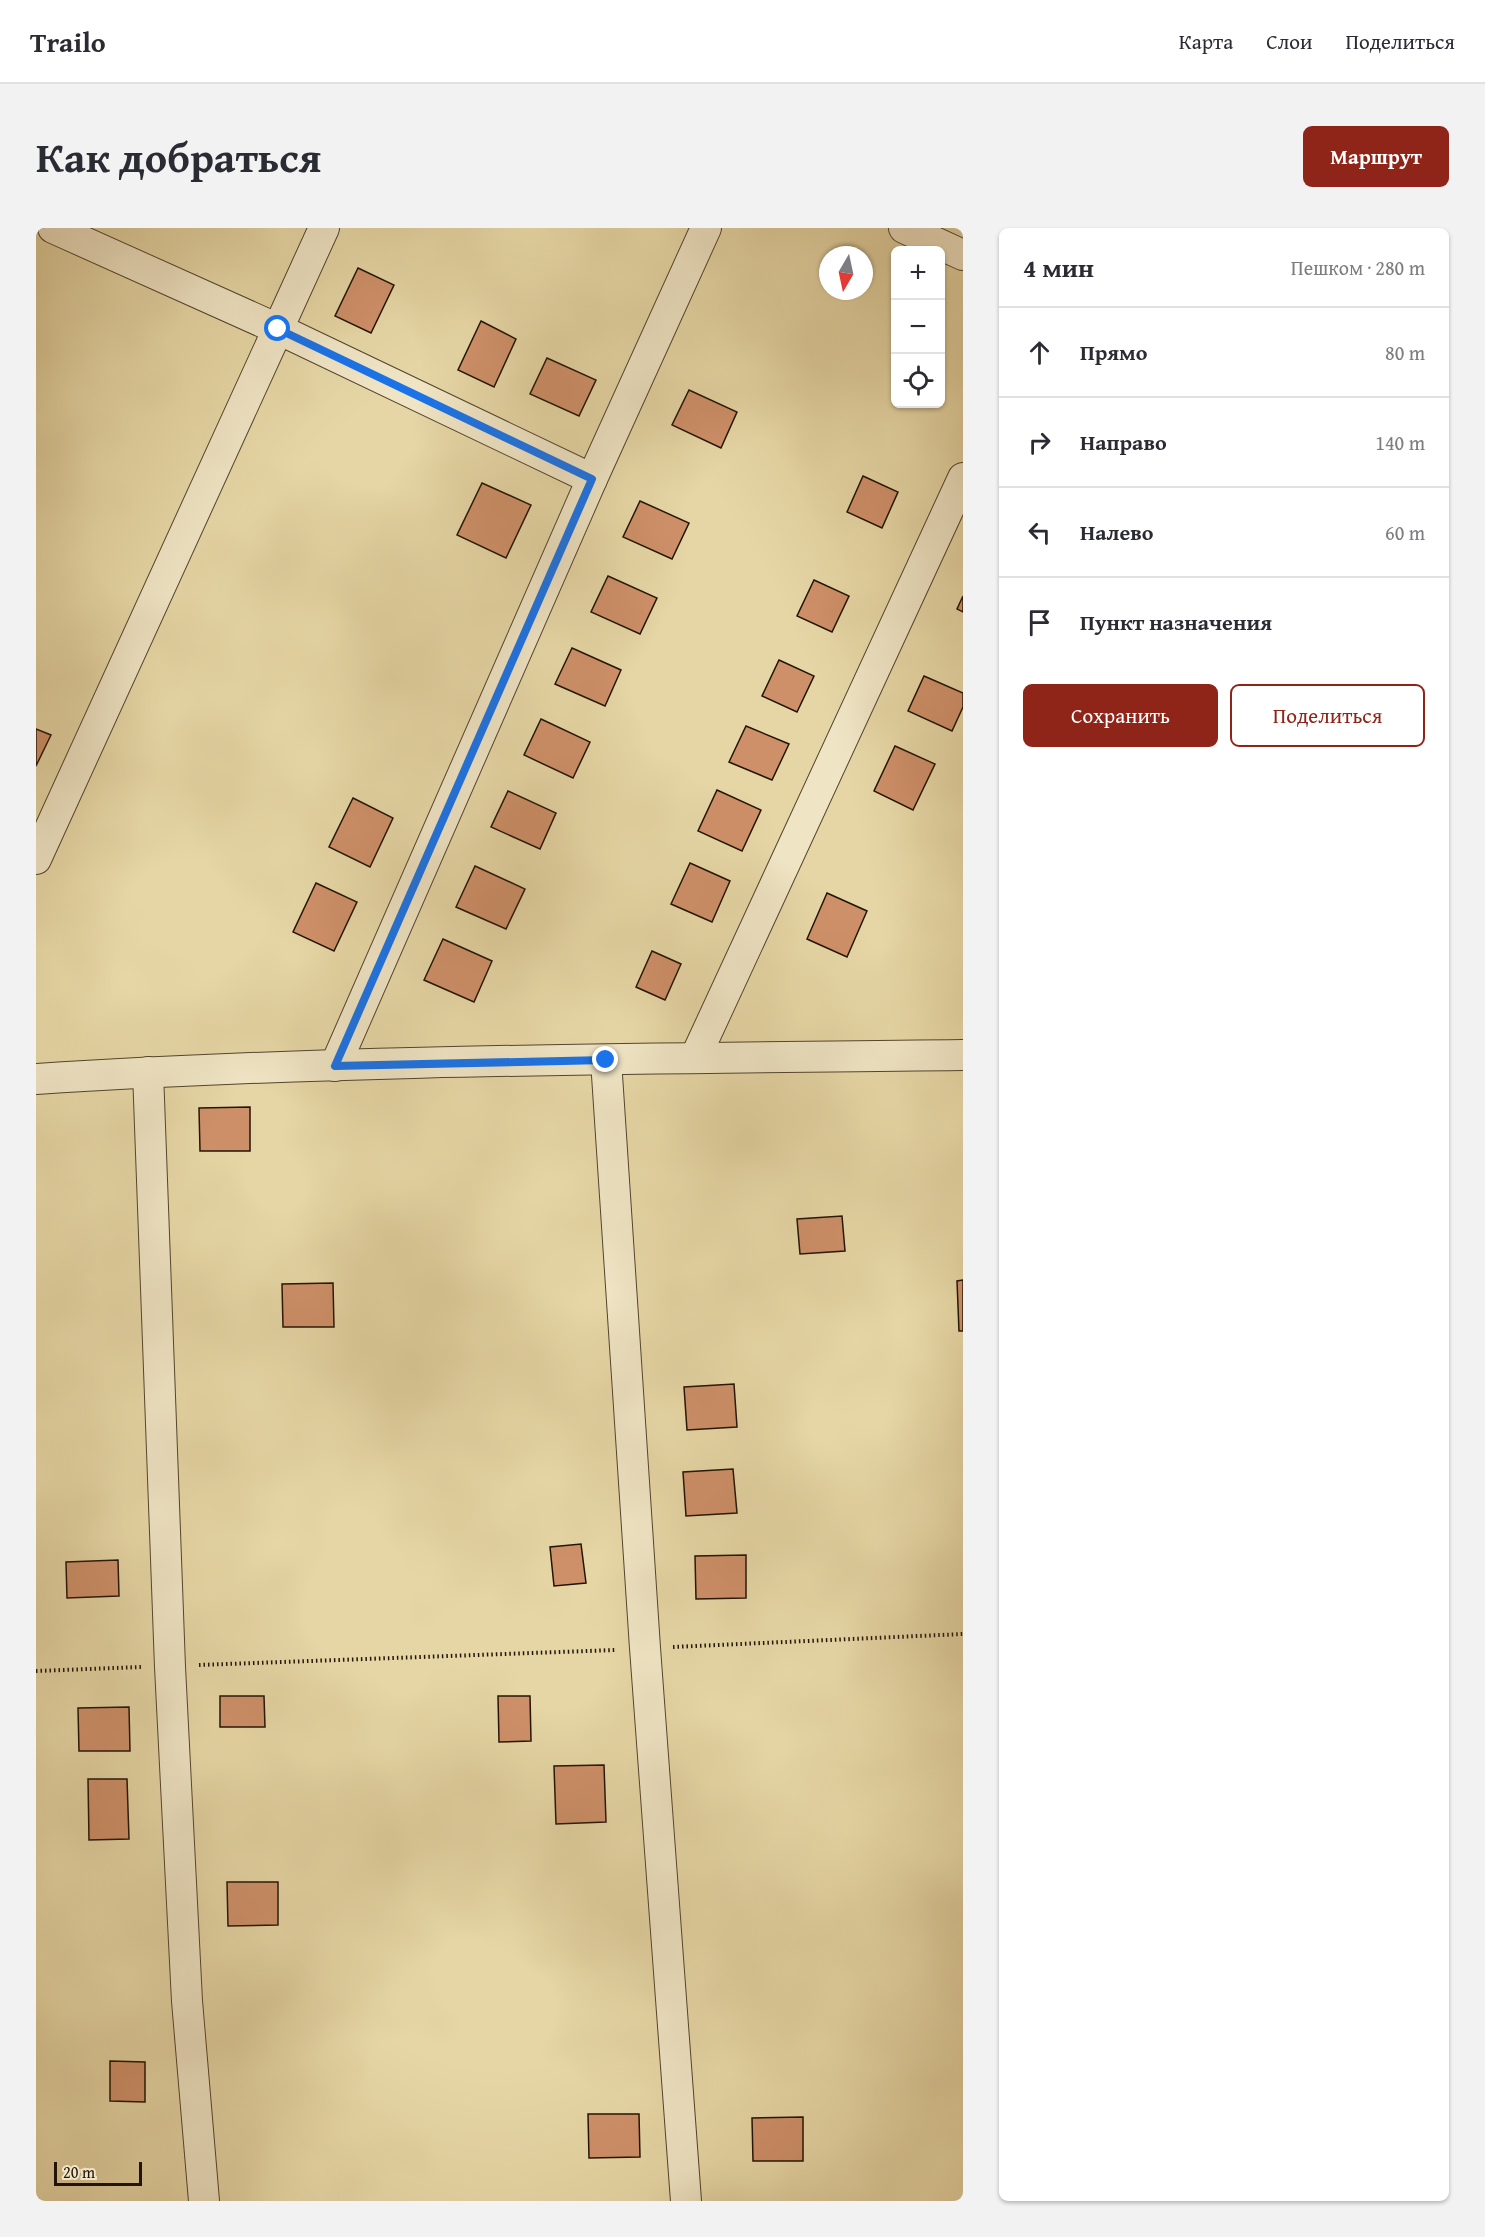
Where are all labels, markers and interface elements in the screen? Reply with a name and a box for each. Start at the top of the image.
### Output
text: Trailo [30,21,106,62]
text: Карта [1179,26,1233,57]
text: Слои [1266,26,1312,57]
text: Поделиться [1345,26,1455,57]
text: Как добраться [36,126,321,187]
button: Маршрут [1303,126,1449,187]
north arrow [819,246,873,300]
map controls [891,246,945,408]
button: + [891,246,945,300]
text: 4 мин [1023,248,1094,287]
text: Пешком · 280 m [1291,253,1425,282]
button: − [891,300,945,354]
route start [264,315,290,341]
icon: ahead [1023,336,1056,369]
text: Прямо [1080,336,1147,368]
text: 80 m [1385,338,1425,367]
button: locate [891,354,945,408]
icon: right [1023,426,1056,459]
text: Направо [1080,426,1167,458]
text: 140 m [1375,428,1425,457]
icon: left [1023,516,1056,549]
text: Налево [1080,516,1153,548]
text: 60 m [1385,518,1425,547]
icon: arrive [1023,606,1056,639]
text: Пункт назначения [1080,606,1272,638]
button: Сохранить [1023,684,1218,747]
button: Поделиться [1230,684,1425,747]
route end [592,1046,618,1072]
scale bar [54,2159,142,2186]
text: 20 m [63,2160,95,2184]

